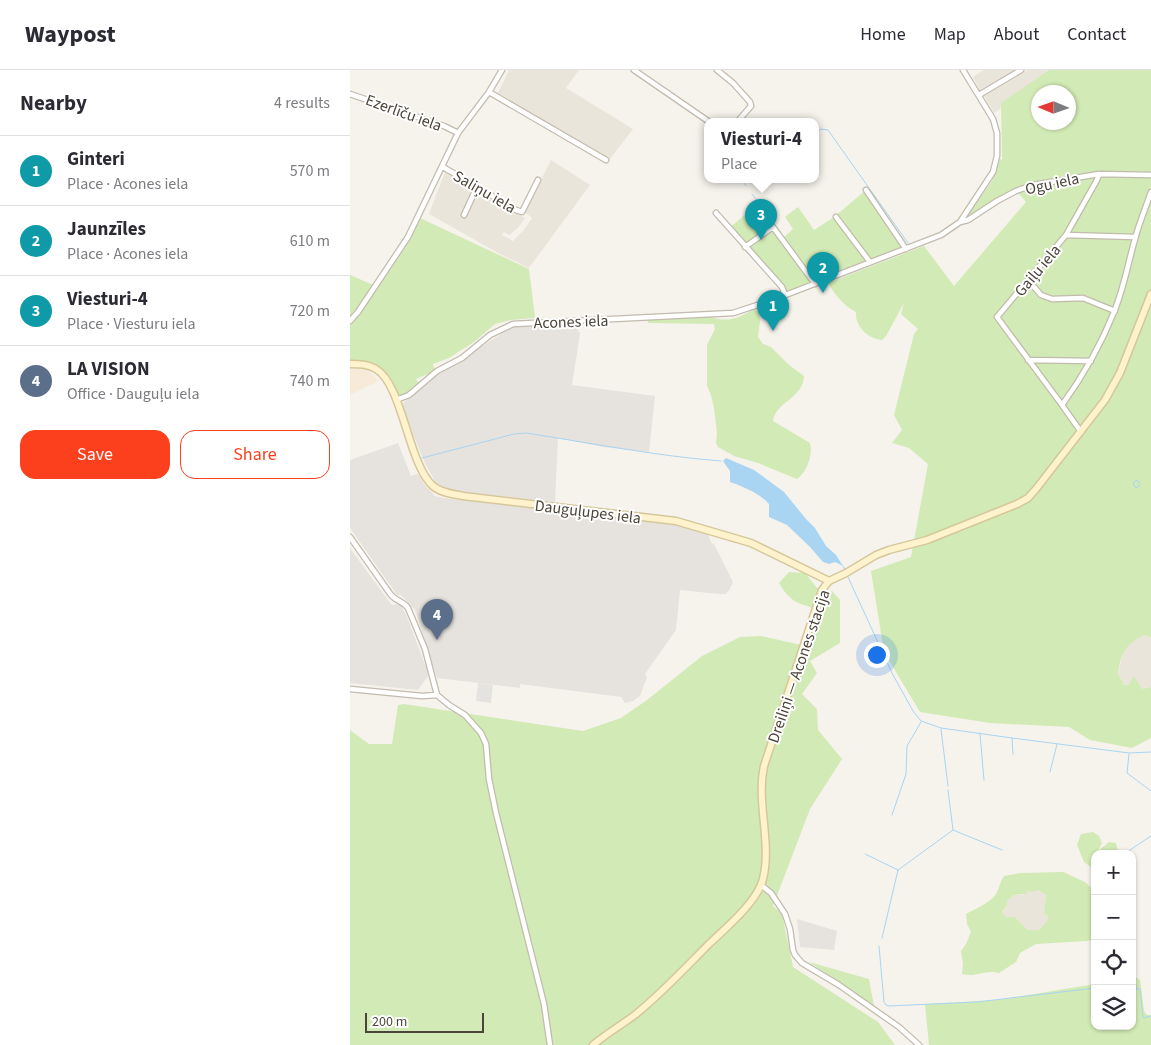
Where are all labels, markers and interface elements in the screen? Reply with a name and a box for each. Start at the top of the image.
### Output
text: Waypost [25,17,116,52]
text: Home [860,22,906,47]
text: Map [934,22,966,47]
text: About [994,22,1039,47]
text: Contact [1067,22,1126,47]
north arrow [1031,85,1076,130]
text: Nearby [20,88,87,118]
street label: Ezerlīču iela [362,89,445,137]
text: 4 results [274,92,330,114]
popup [704,118,819,183]
text: Viesturi-4 [721,126,802,153]
text: Ginteri [67,146,125,173]
text: Place [721,153,757,175]
text: 1 [32,160,40,182]
text: 570 m [290,160,330,182]
street label: Saliņu iela [449,165,520,219]
street label: Ogu iela [1023,168,1081,200]
text: Place · Acones iela [67,173,188,195]
pin: 3 [745,199,777,240]
text: Jaunzīles [67,216,146,243]
text: 2 [32,230,40,252]
text: 610 m [290,230,330,252]
street label: Gaiļu iela [1009,240,1066,301]
text: Place · Acones iela [67,243,188,265]
pin: 2 [807,252,839,293]
text: Viesturi-4 [67,286,148,313]
pin: 1 [757,290,789,331]
text: 3 [32,300,40,322]
text: 720 m [290,300,330,322]
street label: Acones iela [533,310,609,334]
text: Place · Viesturu iela [67,313,196,335]
text: LA VISION [67,356,150,383]
text: 4 [32,370,40,392]
text: 740 m [290,370,330,392]
text: Office · Dauguļu iela [67,383,199,405]
button: Save [20,430,170,479]
button: Share [180,430,330,479]
street label: Dauguļupes iela [533,495,642,529]
street label: Dreiliņi — Acones stacija [762,587,836,746]
pin: 4 [421,599,453,640]
your location [864,642,890,668]
map controls [1091,850,1136,1030]
button: + [1091,850,1136,895]
button: − [1091,895,1136,940]
button: locate [1091,940,1136,985]
button: layers [1091,985,1136,1030]
scale bar [365,1010,484,1033]
text: 200 m [372,1012,407,1032]

